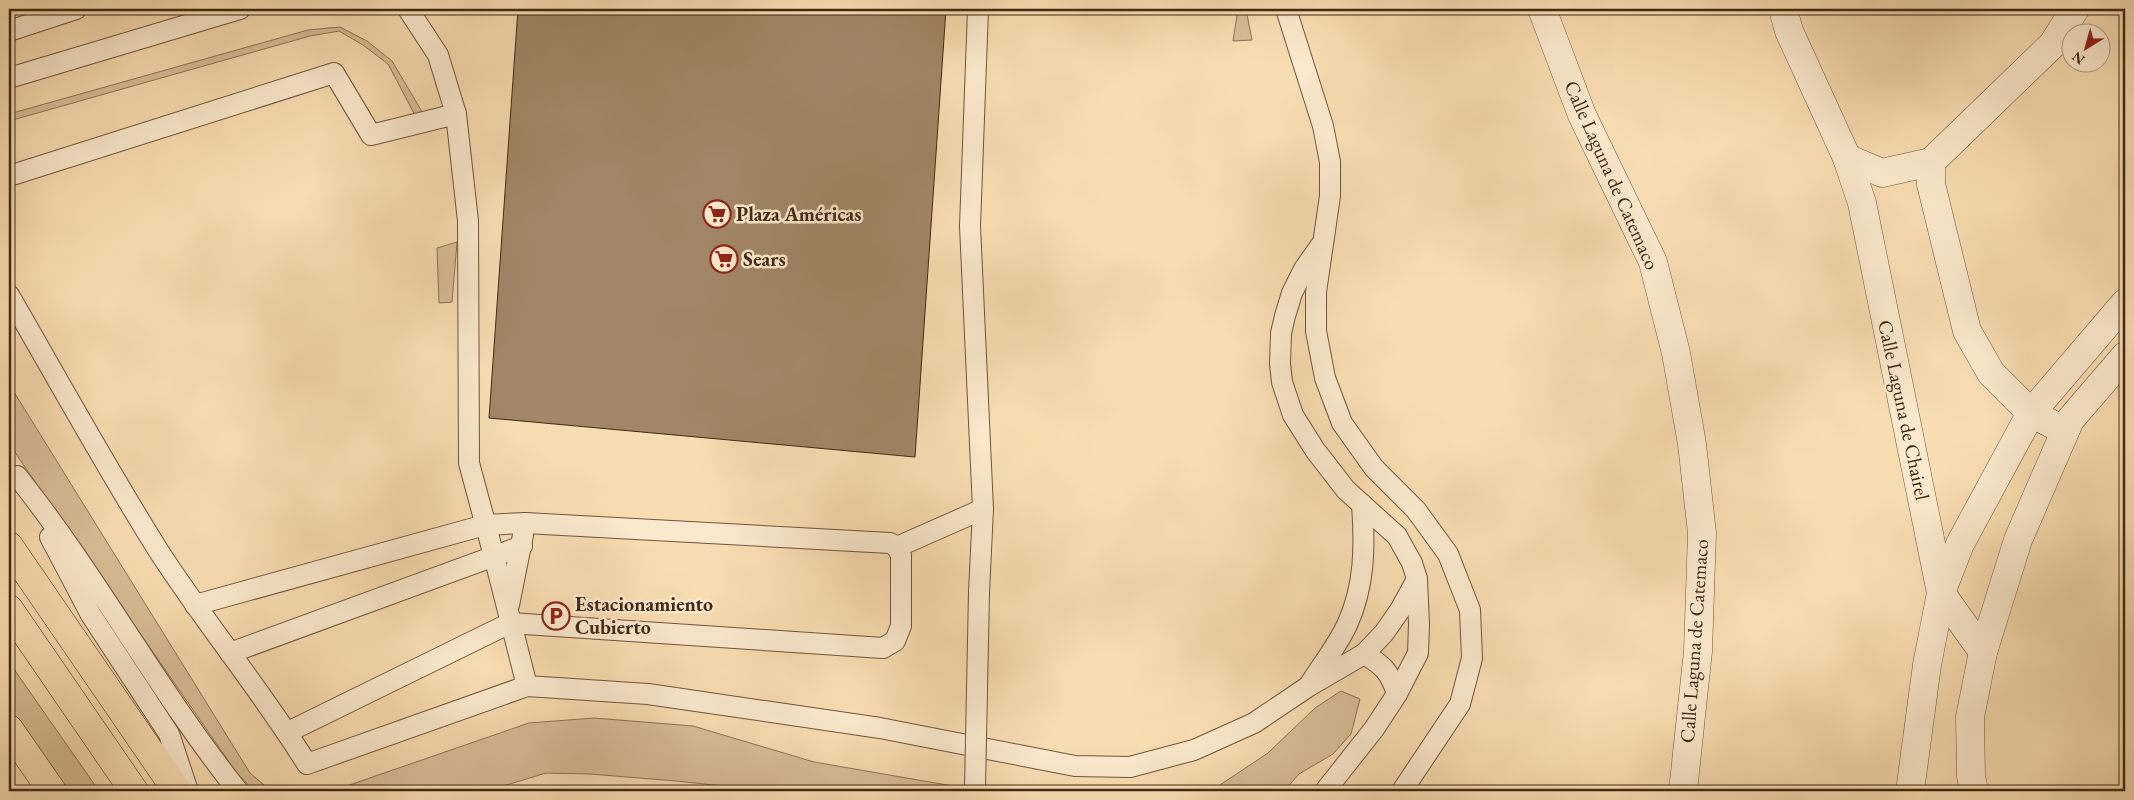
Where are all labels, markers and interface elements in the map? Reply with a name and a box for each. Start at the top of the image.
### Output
north arrow [2062,22,2112,72]
text: N [2068,47,2088,69]
street label: Calle Laguna de Catemaco [1559,76,1665,274]
supermarket icon: Plaza Américas [702,199,732,229]
place label: Plaza Américas [736,201,861,227]
supermarket icon: Sears [709,244,739,274]
place label: Sears [743,246,786,272]
street label: Calle Laguna de Chairel [1872,317,1936,503]
street label: Calle Laguna de Catemaco [1674,538,1714,744]
place label: Estacionamiento Cubierto [575,591,713,640]
parking icon: Estacionamiento Cubierto [541,601,571,631]

